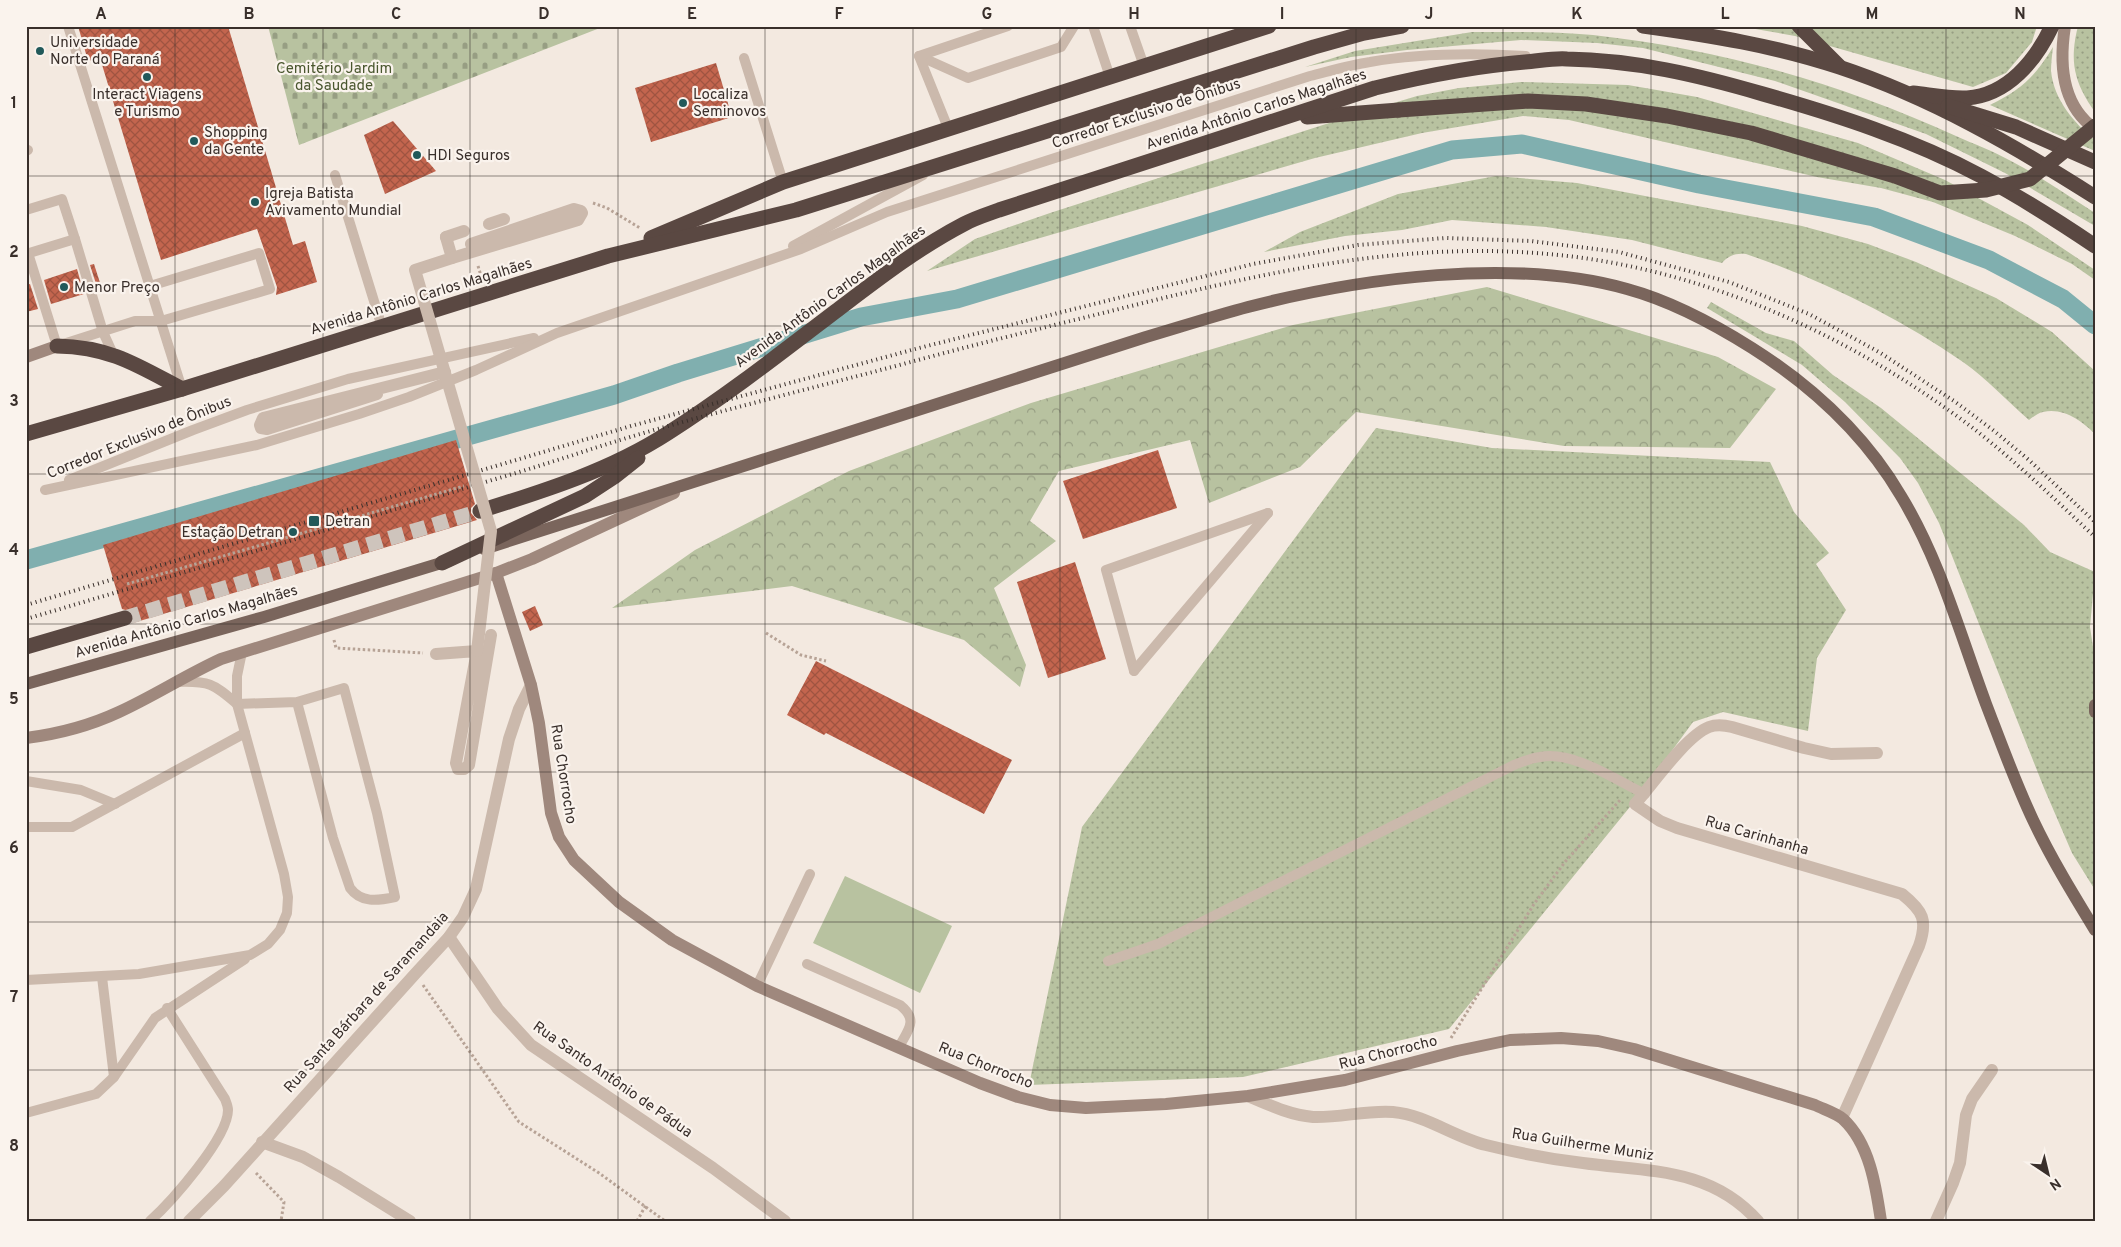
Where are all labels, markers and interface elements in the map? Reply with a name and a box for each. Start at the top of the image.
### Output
text: A [95,5,107,25]
text: B [243,5,255,25]
text: C [391,5,401,25]
text: D [538,5,550,25]
text: E [687,5,697,25]
text: F [834,5,844,25]
text: G [982,5,992,25]
text: H [1128,5,1140,25]
text: I [1280,5,1284,25]
text: J [1425,5,1433,25]
text: K [1571,5,1583,25]
text: L [1720,5,1730,25]
text: M [1866,5,1878,25]
text: N [2014,5,2026,25]
place label: Universidade Norte do Paraná [50,34,160,70]
marker: Universidade Norte do Paraná [34,45,46,57]
park label: Cemitério Jardim da Saudade [276,60,392,96]
street label: Avenida Antônio Carlos Magalhães [1144,66,1369,155]
marker: Interact Viagens e Turismo [141,71,153,83]
street label: Corredor Exclusivo de Ônibus [1049,73,1243,154]
place label: Interact Viagens e Turismo [92,86,202,122]
place label: Localiza Seminovos [693,86,766,122]
text: 1 [11,94,17,114]
marker: Localiza Seminovos [677,97,689,109]
place label: Shopping da Gente [204,124,268,160]
marker: Shopping da Gente [188,135,200,147]
place label: HDI Seguros [427,147,510,166]
marker: HDI Seguros [411,149,423,161]
place label: Igreja Batista Avivamento Mundial [265,185,402,221]
marker: Igreja Batista Avivamento Mundial [249,196,261,208]
street label: Avenida Antônio Carlos Magalhães [732,222,930,373]
text: 2 [9,243,19,263]
street label: Avenida Antônio Carlos Magalhães [308,255,535,340]
place label: Menor Preço [74,279,160,298]
marker: Menor Preço [58,281,70,293]
street label: Corredor Exclusivo de Ônibus [44,391,235,484]
text: 3 [9,392,19,412]
place label: Detran [325,513,370,532]
marker: Detran [307,514,321,528]
place label: Estação Detran [181,524,283,543]
marker: Estação Detran [287,526,299,538]
text: 4 [9,541,19,561]
street label: Avenida Antônio Carlos Magalhães [73,581,300,663]
text: 5 [9,690,19,710]
street label: Rua Chorrocho [545,723,580,825]
street label: Rua Carinhanha [1703,813,1811,860]
text: 6 [9,839,19,859]
street label: Rua Santa Bárbara de Saramandaia [281,908,454,1098]
text: 7 [10,988,18,1008]
street label: Rua Santo Antônio de Pádua [529,1018,696,1143]
street label: Rua Chorrocho [1337,1032,1440,1075]
street label: Rua Chorrocho [935,1039,1036,1094]
street label: Rua Guilherme Muniz [1510,1125,1655,1166]
text: 8 [9,1137,19,1157]
north arrow [2024,1150,2074,1200]
text: N [2046,1174,2064,1193]

